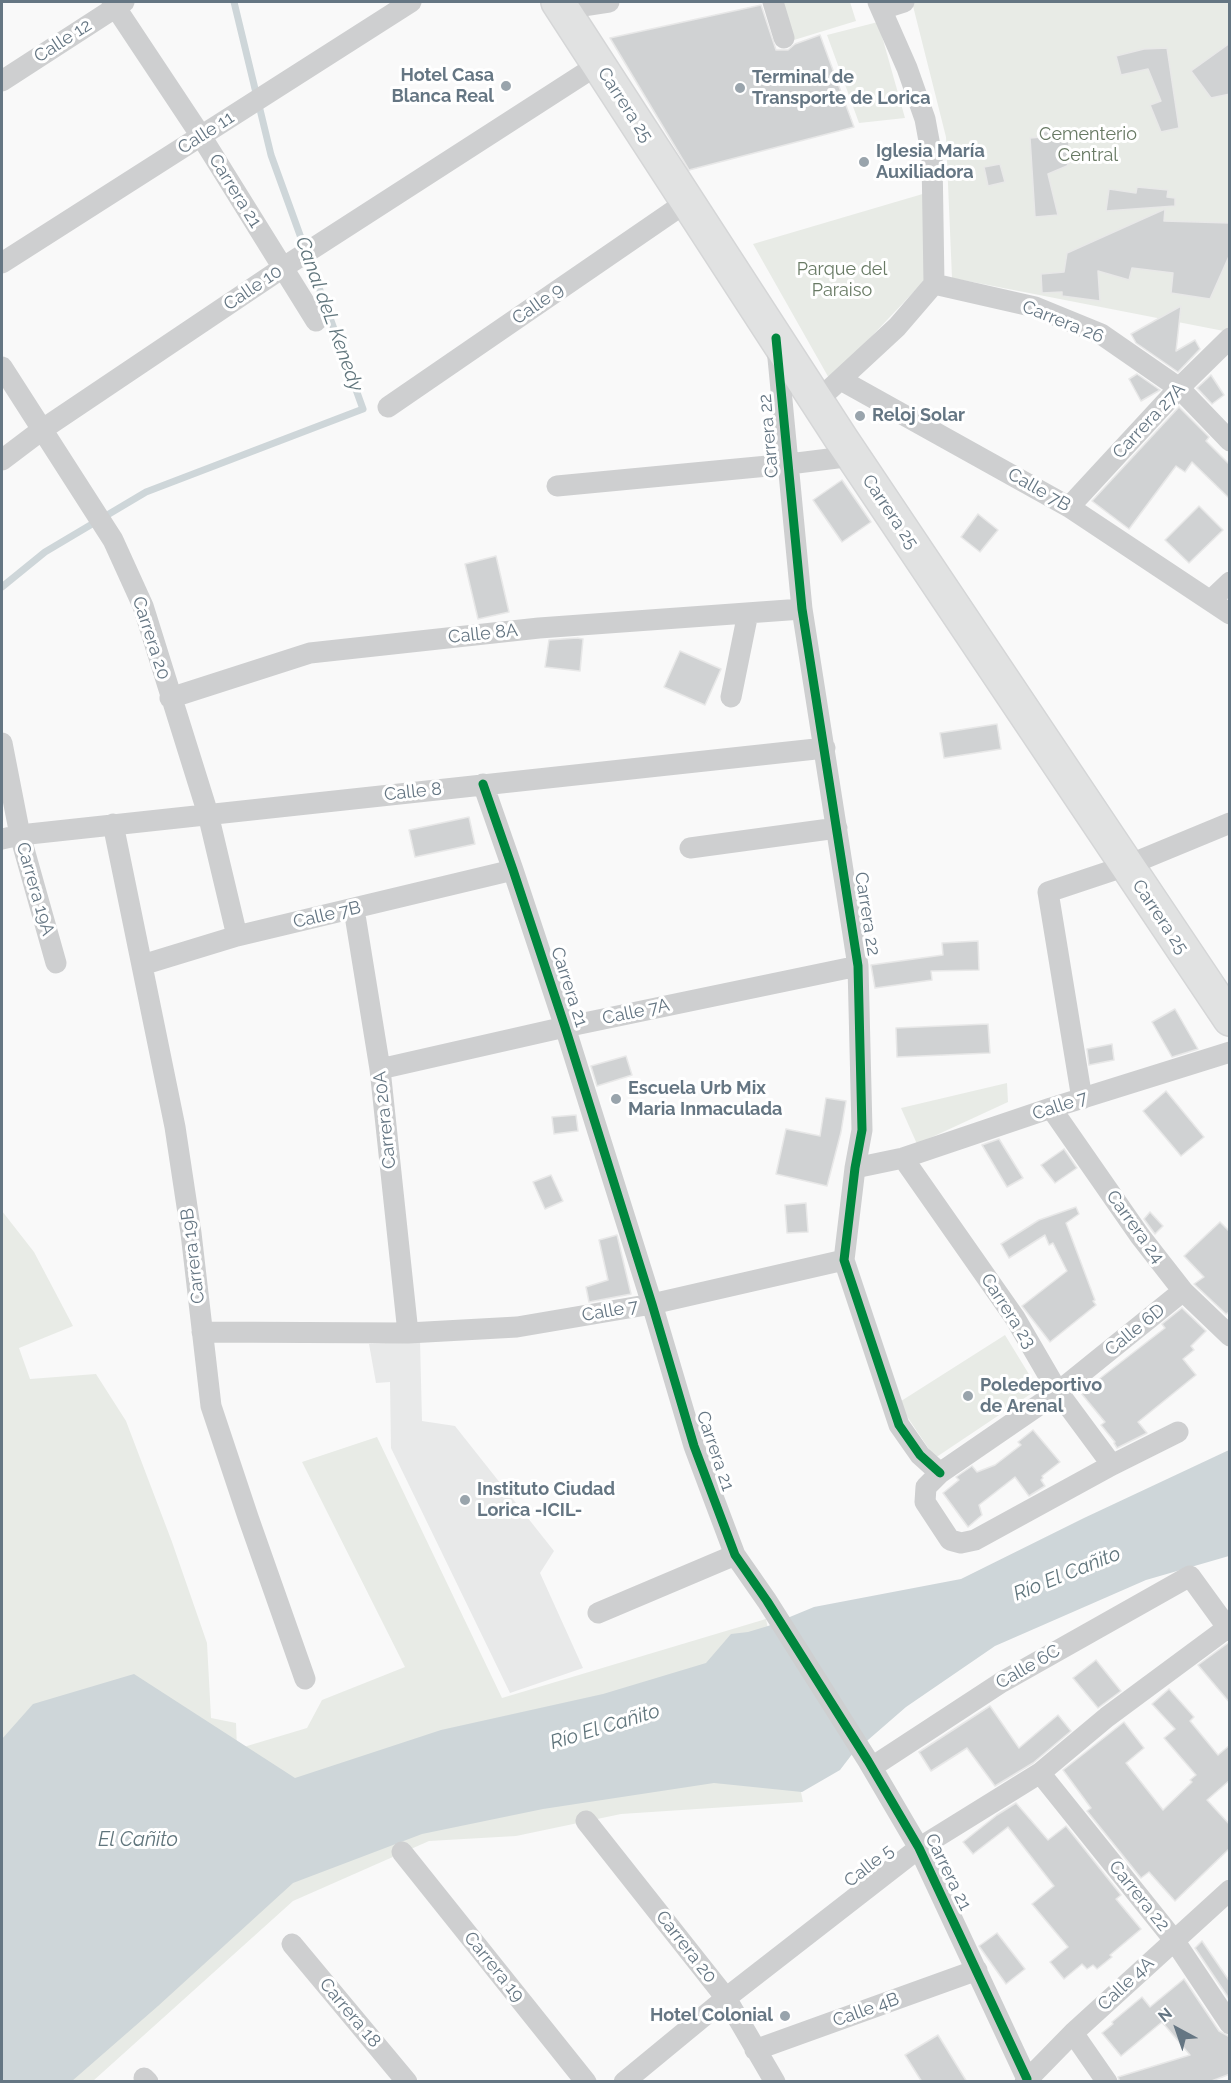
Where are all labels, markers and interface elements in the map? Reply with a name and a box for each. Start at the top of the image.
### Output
street label: Calle 12 [30,14,96,68]
street label: Carrera 25 [593,64,657,146]
place label: Hotel Casa Blanca Real [392,65,494,107]
place label: Terminal de Transporte de Lorica [752,67,931,110]
marker: Hotel Casa Blanca Real [499,79,513,93]
marker: Terminal de Transporte de Lorica [733,81,747,95]
street label: Calle 11 [174,107,238,159]
park label: Cementerio Central [1039,124,1137,166]
place label: Iglesia María Auxiliadora [876,141,985,184]
street label: Carrera 21 [204,150,266,232]
marker: Iglesia María Auxiliadora [857,155,871,169]
water label: Canal deL Kenedy [290,233,368,395]
park label: Parque del Paraiso [797,259,887,302]
street label: Calle 10 [220,261,286,315]
street label: Calle 9 [508,279,568,329]
street label: Carrera 26 [1019,296,1107,348]
street label: Carrera 27A [1108,378,1190,464]
street label: Carrera 22 [755,393,783,479]
place label: Reloj Solar [872,405,965,427]
marker: Reloj Solar [853,409,867,423]
street label: Calle 7B [1004,463,1074,517]
street label: Carrera 25 [857,471,923,553]
street label: Carrera 20 [127,594,175,682]
street label: Calle 8A [447,620,519,648]
street label: Calle 8 [383,778,443,806]
street label: Carrera 19A [11,840,59,938]
street label: Carrera 22 [850,871,884,957]
street label: Carrera 25 [1127,876,1193,958]
street label: Calle 7B [291,897,363,933]
street label: Carrera 21 [546,944,592,1030]
street label: Calle 7A [600,994,672,1030]
street label: Carrera 20A [369,1070,401,1170]
place label: Escuela Urb Mix Maria Inmaculada [628,1078,782,1120]
street label: Calle 7 [1030,1087,1090,1125]
marker: Escuela Urb Mix Maria Inmaculada [609,1092,623,1106]
street label: Carrera 24 [1101,1186,1169,1268]
street label: Carrera 19B [176,1207,210,1305]
street label: Carrera 23 [976,1270,1040,1352]
street label: Calle 7 [580,1295,640,1327]
street label: Calle 6D [1101,1299,1169,1361]
place label: Poledeportivo de Arenal [980,1375,1102,1418]
marker: Poledeportivo de Arenal [961,1389,975,1403]
street label: Carrera 21 [691,1408,739,1494]
place label: Instituto Ciudad Lorica -ICIL- [477,1479,615,1522]
marker: Instituto Ciudad Lorica -ICIL- [458,1493,472,1507]
water label: Río El Cañito [1010,1542,1124,1606]
street label: Calle 6C [992,1640,1064,1694]
water label: Río El Cañito [547,1699,663,1755]
water label: El Cañito [98,1828,178,1852]
street label: Carrera 21 [920,1830,976,1914]
street label: Calle 5 [840,1840,898,1892]
street label: Carrera 22 [1104,1856,1174,1936]
street label: Carrera 20 [651,1906,721,1988]
street label: Carrera 19 [459,1928,529,2006]
street label: Calle 4A [1093,1953,1159,2015]
street label: Carrera 18 [315,1974,385,2052]
street label: Calle 4B [830,1988,902,2032]
north arrow [1147,1999,1207,2059]
text: N [1154,2004,1176,2026]
place label: Hotel Colonial [650,2005,773,2027]
marker: Hotel Colonial [778,2009,792,2023]

